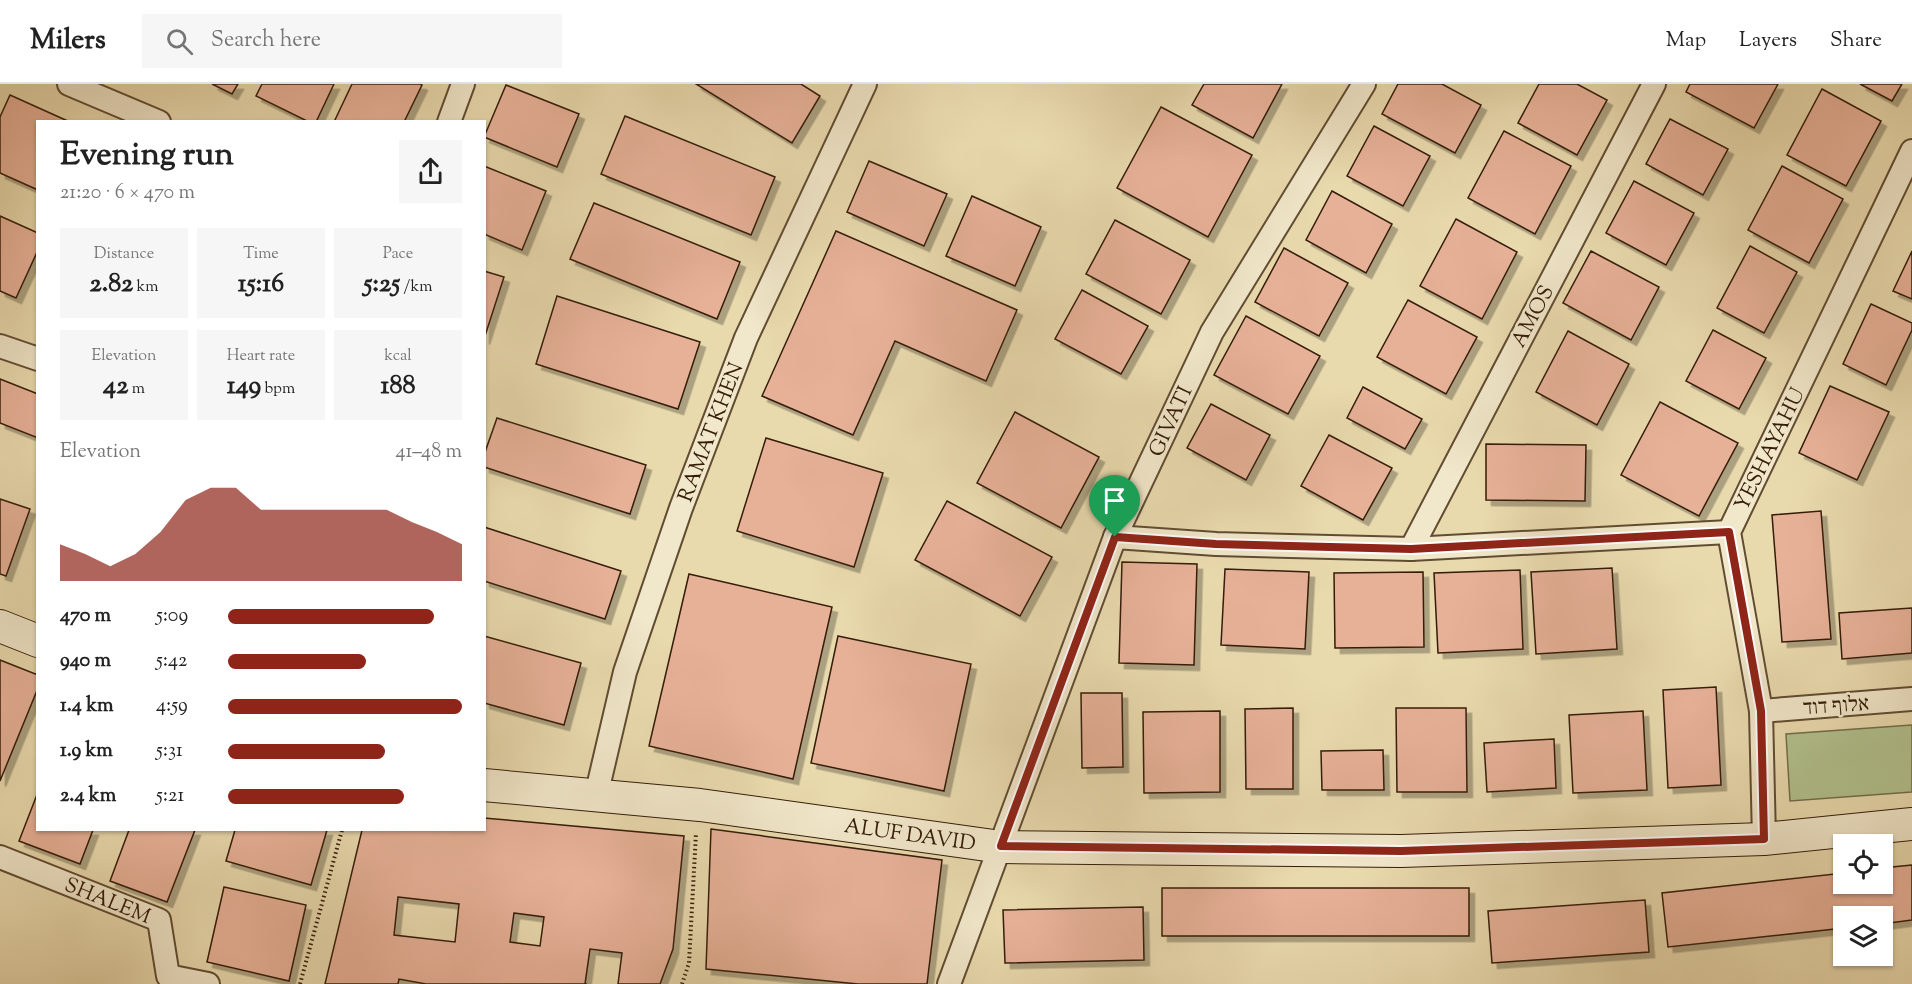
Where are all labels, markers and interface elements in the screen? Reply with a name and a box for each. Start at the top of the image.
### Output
search box [142,14,562,68]
text: Milers [30,21,106,61]
icon: search [163,25,196,58]
text: Search here [211,25,321,57]
text: Map [1666,26,1706,56]
text: Layers [1739,26,1797,56]
text: Share [1830,26,1882,56]
text: Evening run [60,132,234,180]
button: share [399,140,462,203]
text: 21:20 · 6 × 470 m [60,179,195,208]
text: Distance [94,243,154,266]
text: Time [243,243,279,266]
text: Pace [383,243,413,266]
text: 2.82 [89,266,133,303]
text: 15:16 [238,266,284,303]
text: 5:25 [363,266,400,303]
text: km [133,276,159,299]
text: /km [400,276,433,299]
street label: AMOS [1505,281,1563,353]
text: Elevation [92,345,156,368]
text: Heart rate [227,345,295,368]
text: kcal [384,345,412,368]
street label: RAMAT KHEN [671,358,752,507]
text: 42 [103,368,128,405]
text: 149 [227,368,261,405]
text: 188 [381,368,415,405]
text: m [128,378,145,401]
text: bpm [261,378,295,401]
street label: GIVATI [1142,381,1201,462]
street label: YESHAYAHU [1728,383,1814,516]
text: Elevation [60,438,141,467]
text: 41–48 m [395,438,462,467]
pin [1089,475,1140,537]
icon: arrive [1098,484,1131,517]
text: 470 m [60,602,111,631]
text: 5:09 [156,602,188,631]
text: 940 m [60,647,111,676]
text: 5:42 [156,647,187,676]
street label: אלוף דוד [1802,690,1870,724]
text: 1.4 km [60,692,114,721]
text: 4:59 [156,692,188,721]
text: 1.9 km [60,737,113,766]
text: 5:31 [156,737,183,766]
text: 2.4 km [60,782,116,811]
text: 5:21 [156,782,184,811]
street label: ALUF DAVID [842,812,977,860]
map controls [1833,834,1893,966]
button: locate [1833,834,1893,894]
street label: SHALEM [60,871,155,933]
button: layers [1833,906,1893,966]

